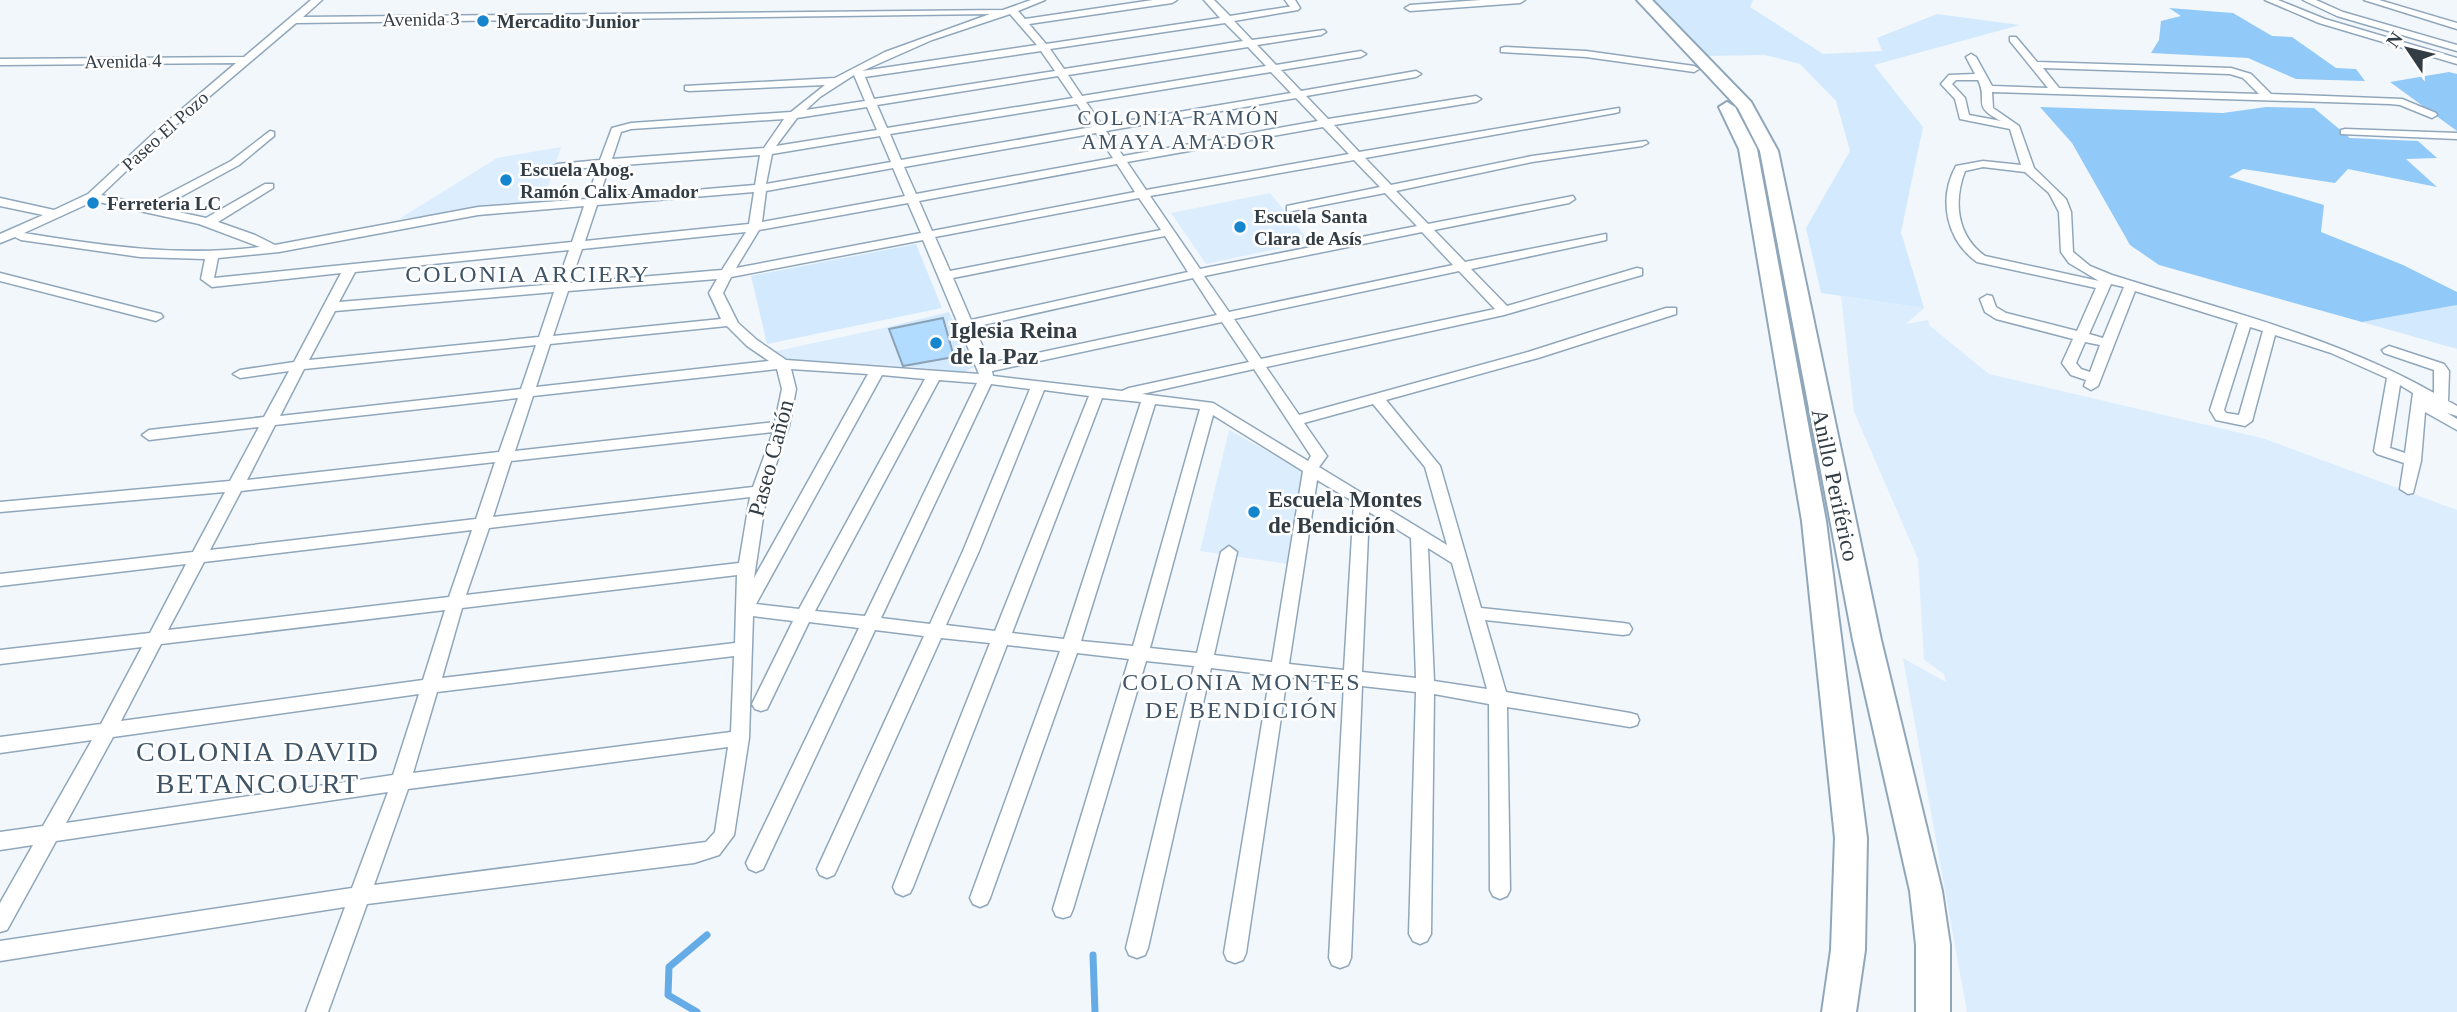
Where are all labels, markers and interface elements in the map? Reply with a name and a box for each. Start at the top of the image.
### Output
street label: Avenida 3 [382,8,460,30]
place label: Mercadito Junior [497,11,640,32]
marker: Mercadito Junior [475,13,491,29]
north arrow [2373,14,2443,84]
text: N [2382,28,2407,51]
street label: Avenida 4 [84,50,162,72]
street label: Paseo El Pozo [118,87,212,175]
district label: COLONIA RAMÓN AMAYA AMADOR [1078,106,1280,154]
place label: Escuela Abog. Ramón Calix Amador [520,159,699,202]
marker: Escuela Abog. Ramón Calix Amador [498,172,514,188]
place label: Ferreteria LC [107,193,221,214]
marker: Ferreteria LC [85,195,101,211]
place label: Escuela Santa Clara de Asís [1254,206,1368,249]
marker: Escuela Santa Clara de Asís [1232,219,1248,235]
district label: COLONIA ARCIERY [405,261,651,287]
place label: Iglesia Reina de la Paz [950,318,1078,369]
marker: Iglesia Reina de la Paz [928,335,944,351]
street label: Paseo Cañón [743,397,799,519]
street label: Anillo Periférico [1807,406,1863,564]
place label: Escuela Montes de Bendición [1268,487,1422,538]
marker: Escuela Montes de Bendición [1246,504,1262,520]
district label: COLONIA MONTES DE BENDICIÓN [1122,669,1362,723]
district label: COLONIA DAVID BETANCOURT [136,736,380,799]

